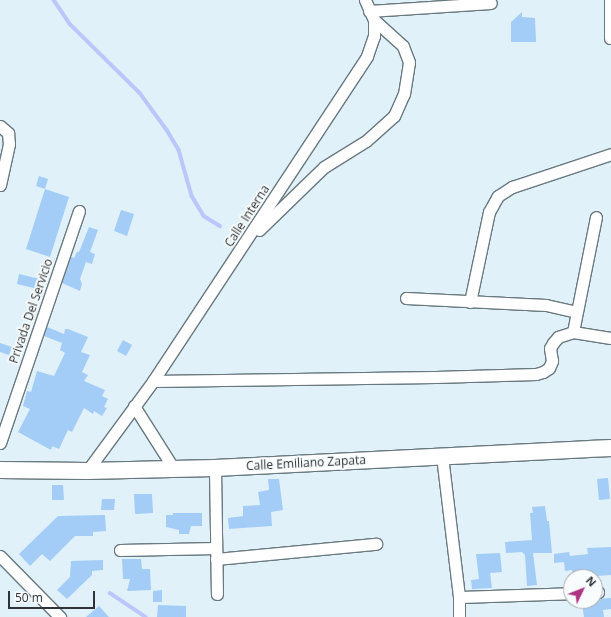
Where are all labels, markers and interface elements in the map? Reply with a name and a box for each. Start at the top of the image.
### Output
street label: Calle Interna [222,182,272,250]
street label: Privada Del Servicio [6,257,56,365]
street label: Calle Emiliano Zapata [246,453,366,473]
north arrow [563,569,603,609]
text: N [583,573,600,590]
scale bar [10,583,97,609]
text: 50 m [15,589,43,606]

